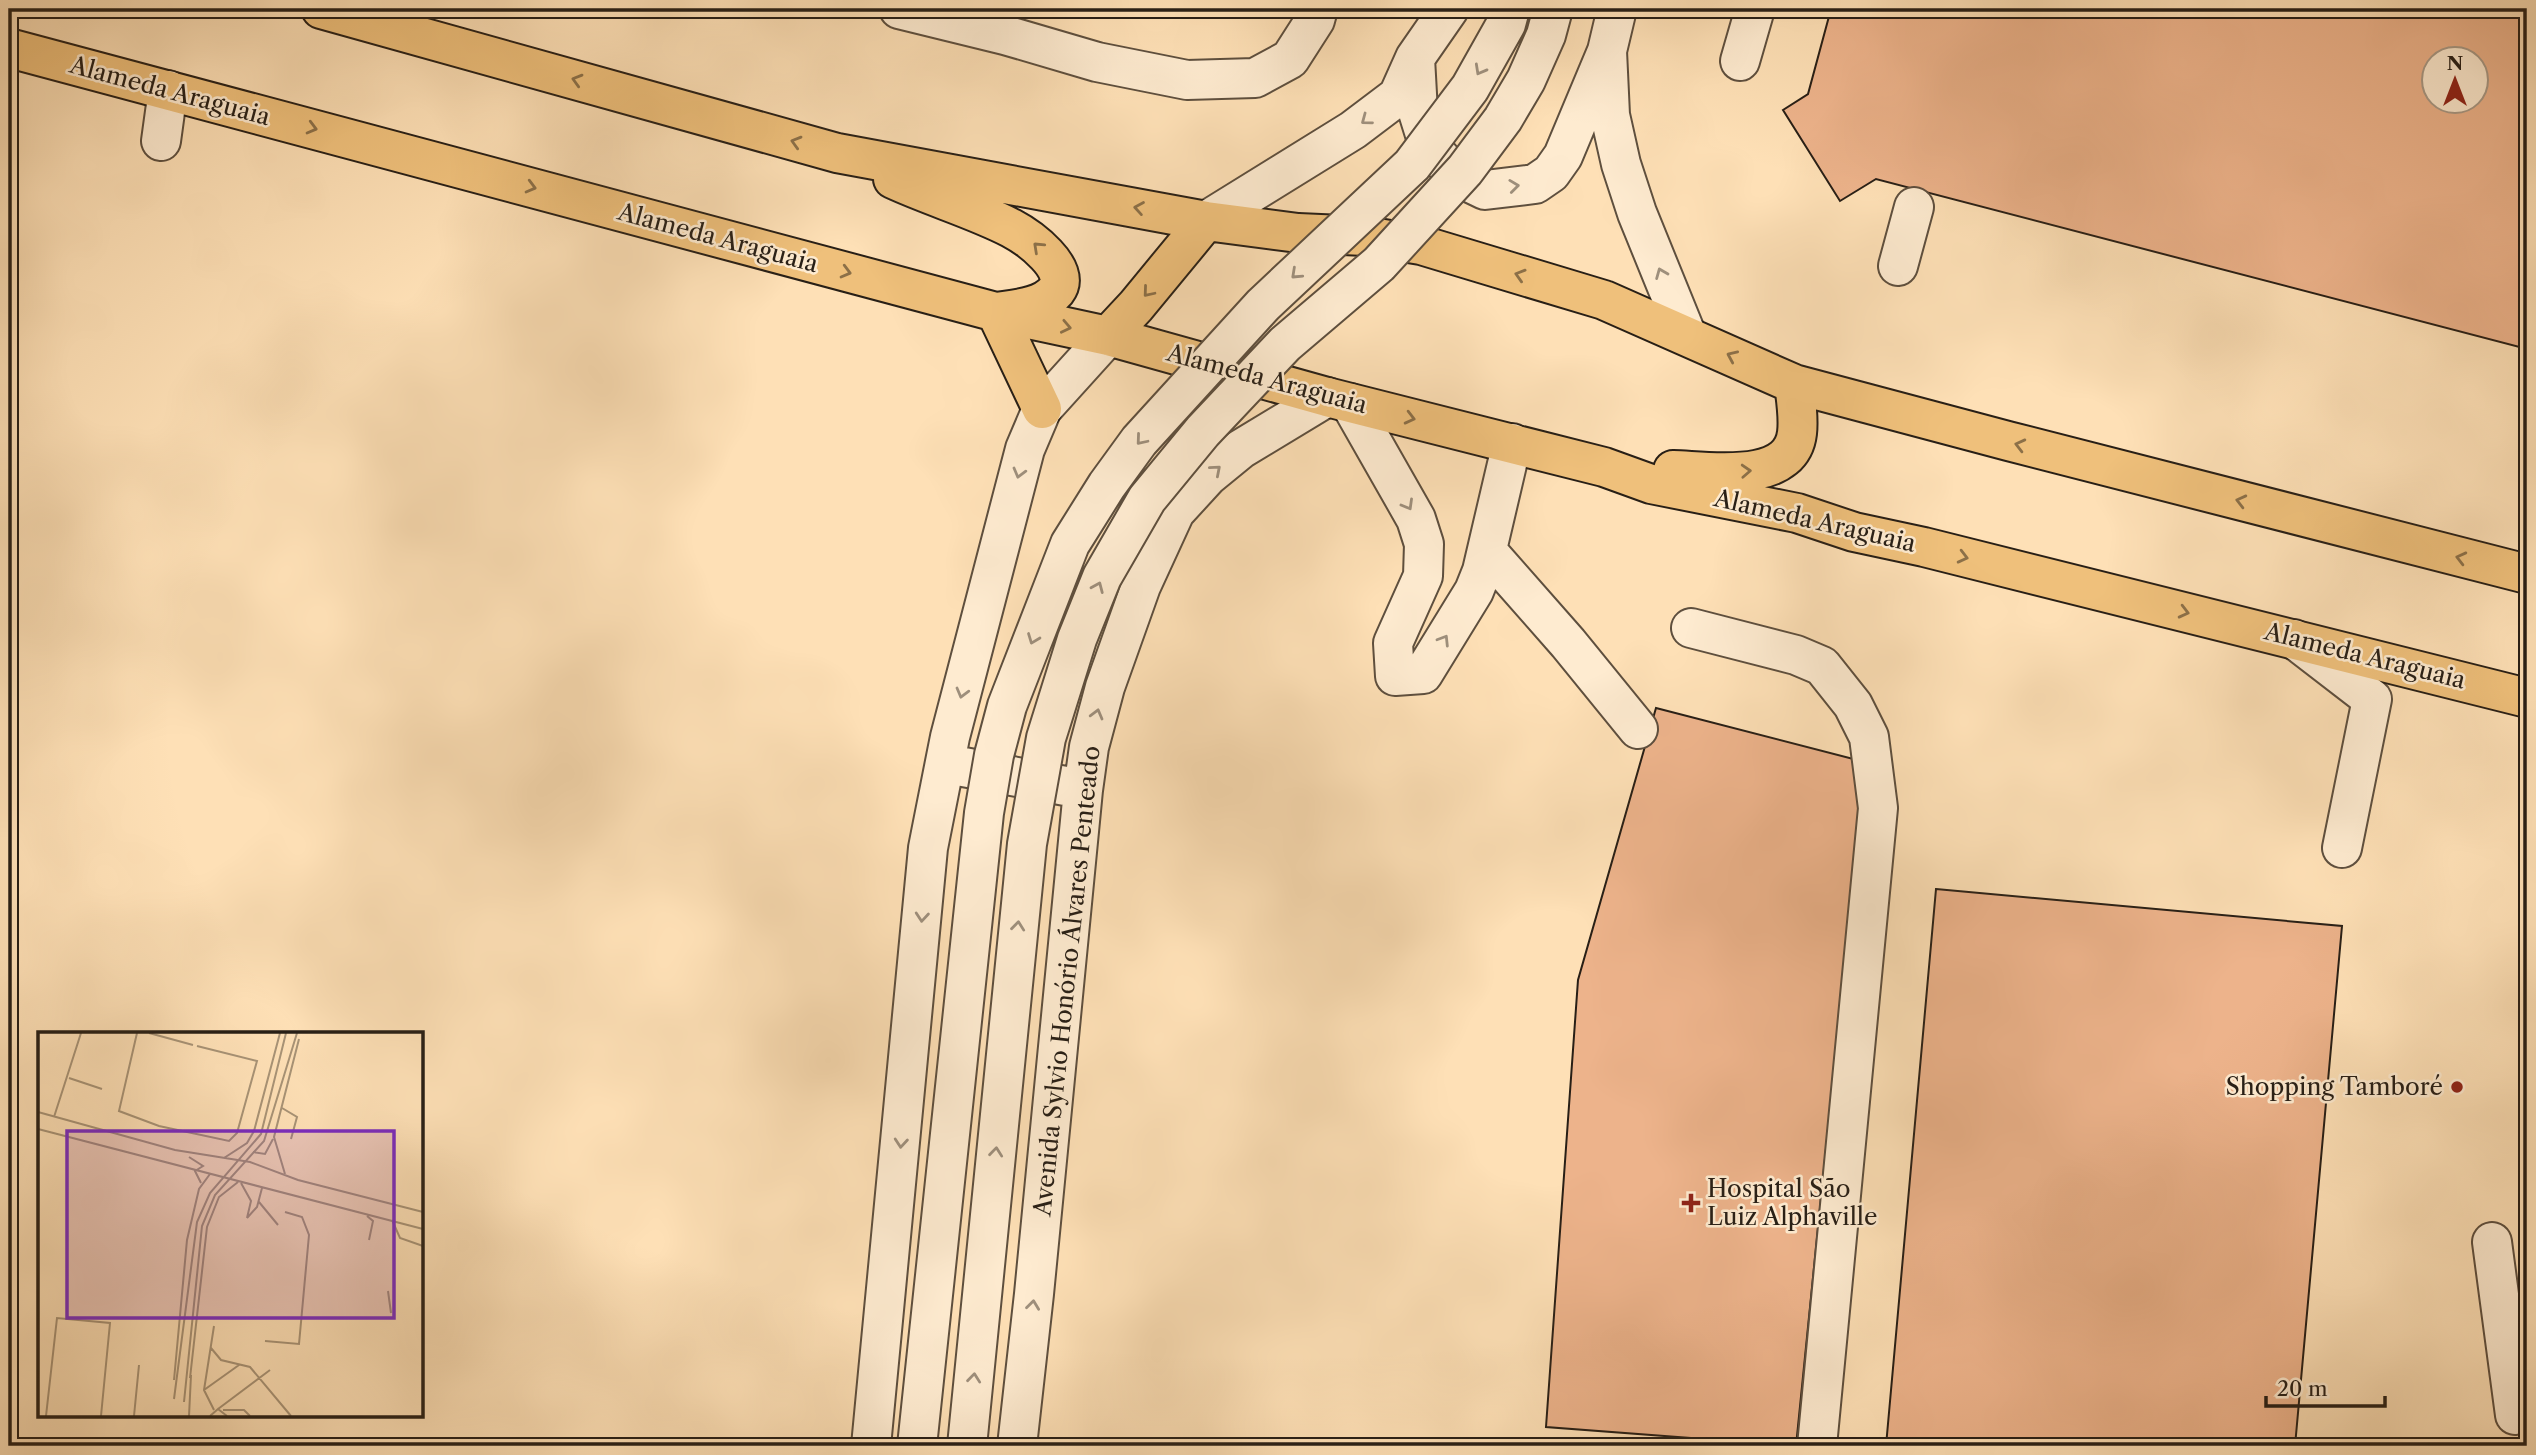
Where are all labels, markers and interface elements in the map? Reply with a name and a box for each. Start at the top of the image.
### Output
north arrow [2420,46,2490,116]
street label: Alameda Araguaia [66,50,274,131]
text: N [2447,52,2463,75]
one-way arrow [1475,63,1488,75]
one-way arrow [571,74,583,89]
one-way arrow [1361,112,1374,125]
one-way arrow [305,120,317,134]
one-way arrow [790,135,802,150]
one-way arrow [525,179,537,193]
one-way arrow [1508,179,1519,194]
street label: Alameda Araguaia [614,197,822,278]
one-way arrow [1133,202,1145,217]
one-way arrow [1033,243,1046,256]
one-way arrow [839,264,851,278]
one-way arrow [1291,266,1304,279]
one-way arrow [1514,268,1526,283]
one-way arrow [1656,268,1670,280]
one-way arrow [1144,284,1156,297]
one-way arrow [1060,318,1072,333]
street label: Alameda Araguaia [1163,338,1371,419]
one-way arrow [1727,350,1739,364]
one-way arrow [1404,410,1416,424]
one-way arrow [1137,432,1149,445]
one-way arrow [2015,438,2027,453]
one-way arrow [1741,463,1752,478]
one-way arrow [1209,465,1221,478]
one-way arrow [1013,467,1027,479]
street label: Alameda Araguaia [1710,483,1919,558]
one-way arrow [2235,495,2247,509]
one-way arrow [1400,497,1413,510]
one-way arrow [1957,549,1969,563]
one-way arrow [2455,552,2467,566]
one-way arrow [1090,581,1104,594]
one-way arrow [2178,604,2190,618]
street label: Alameda Araguaia [2261,616,2469,695]
one-way arrow [1028,633,1042,645]
one-way arrow [1435,634,1448,647]
one-way arrow [956,687,970,699]
one-way arrow [1089,709,1103,721]
street label: Avenida Sylvio Honório Álvares Penteado [1027,744,1106,1219]
one-way arrow [914,911,929,923]
one-way arrow [1011,920,1026,931]
inset map [38,1032,424,1416]
place label: Shopping Tamboré [2225,1072,2443,1101]
marker: Shopping Tamboré [2449,1079,2465,1095]
one-way arrow [894,1138,909,1149]
one-way arrow [988,1146,1003,1157]
place label: Hospital São Luiz Alphaville [1707,1174,1877,1231]
marker: Hospital São Luiz Alphaville [1681,1193,1701,1213]
one-way arrow [1026,1300,1041,1311]
scale bar [2266,1364,2386,1408]
one-way arrow [966,1373,981,1384]
text: 20 m [2277,1376,2328,1401]

